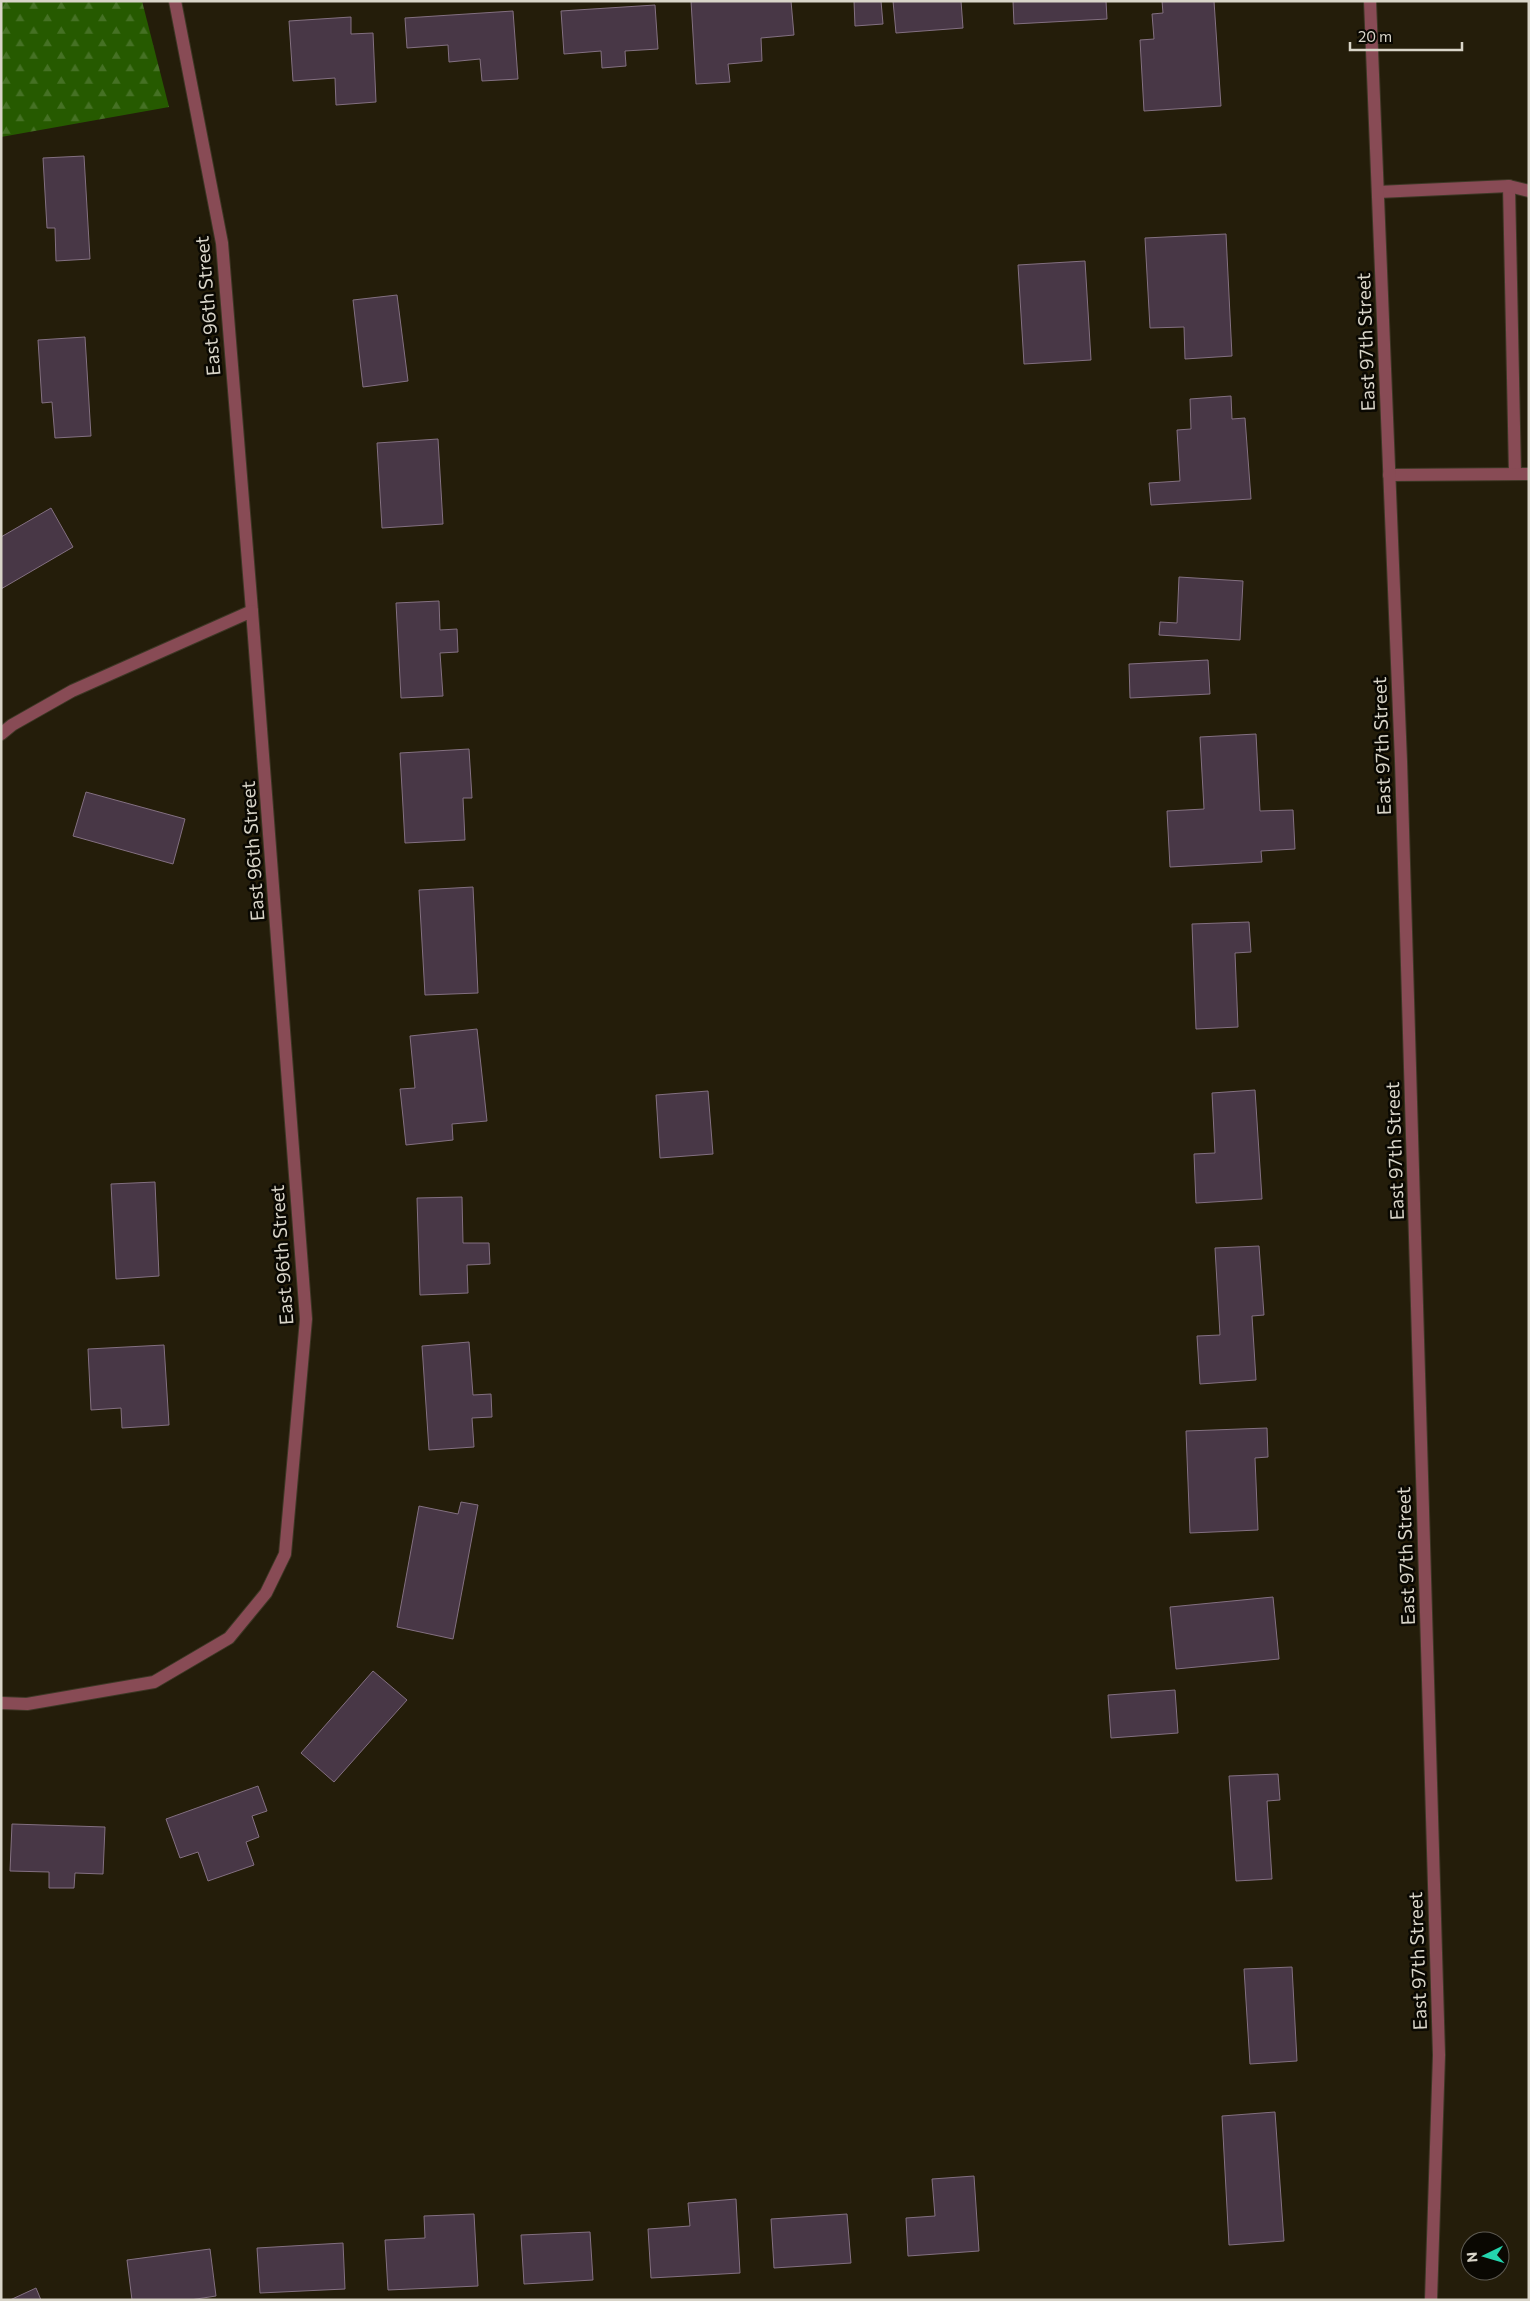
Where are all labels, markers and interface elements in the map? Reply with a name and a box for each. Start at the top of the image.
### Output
scale bar [1350,20,1462,52]
text: 20 m [1358,27,1392,45]
street label: East 96th Street [189,235,225,377]
street label: East 97th Street [1351,272,1379,412]
street label: East 97th Street [1367,676,1395,816]
street label: East 96th Street [236,780,268,922]
street label: East 97th Street [1380,1081,1408,1221]
street label: East 96th Street [265,1184,297,1326]
street label: East 97th Street [1391,1486,1419,1626]
street label: East 97th Street [1403,1891,1431,2031]
north arrow [1460,2231,1510,2281]
text: N [1463,2251,1480,2263]

